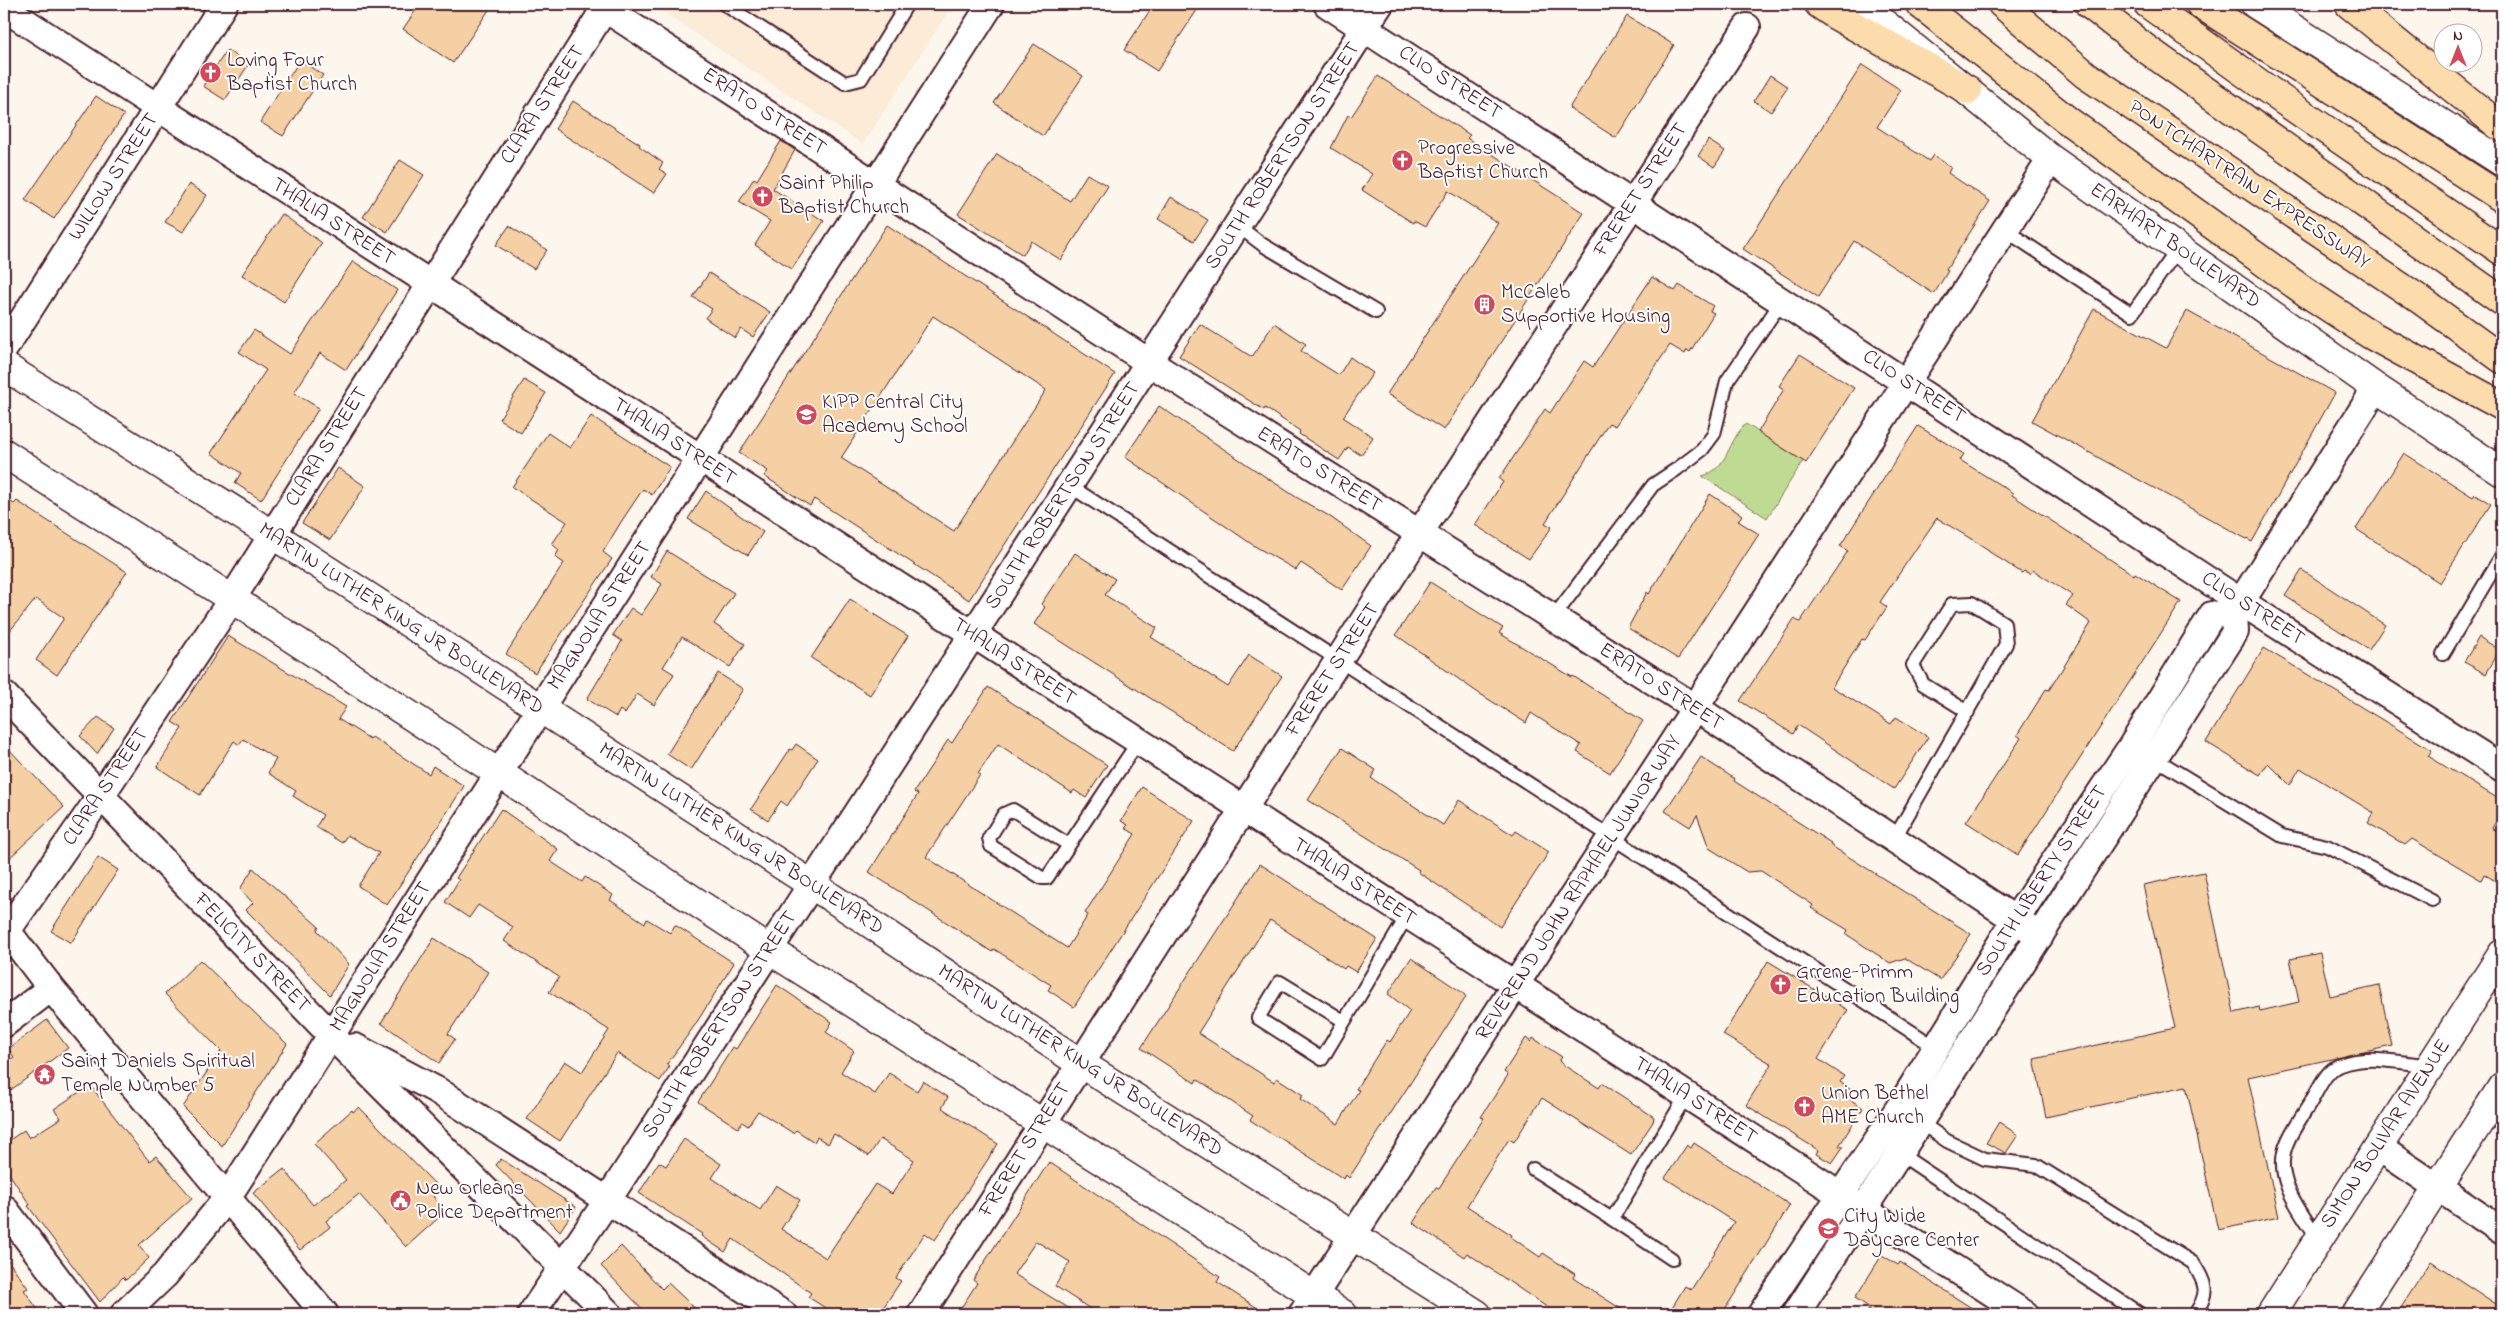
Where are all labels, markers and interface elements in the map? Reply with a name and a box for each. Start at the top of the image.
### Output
north arrow [2434,22,2484,72]
text: N [2453,26,2463,47]
street label: SOUTH ROBERTSON STREET [1198,36,1368,276]
street label: CLIO STREET [1392,38,1508,128]
street label: CLARA STREET [493,40,593,170]
place label: Loving Four Baptist Church [226,46,357,100]
street label: ERATO STREET [696,60,832,164]
church icon: Loving Four Baptist Church [199,61,223,85]
street label: PONTCHARTRAIN EXPRESSWAY [2122,93,2376,278]
street label: WILLOW STREET [61,107,167,247]
street label: FRERET STREET [1586,117,1696,264]
place label: Progressive Baptist Church [1417,134,1548,188]
church icon: Progressive Baptist Church [1390,149,1414,173]
place label: Saint Philip Baptist Church [778,169,909,223]
street label: THALIA STREET [265,171,401,273]
street label: EARHART BOULEVARD [2083,176,2267,316]
church icon: Saint Philip Baptist Church [751,184,775,208]
place label: McCaleb Supportive Housing [1501,278,1670,334]
building icon: McCaleb Supportive Housing [1473,293,1497,317]
street label: CLIO STREET [1856,342,1972,432]
street label: SOUTH ROBERTSON STREET [978,376,1148,616]
street label: CLARA STREET [278,381,376,513]
place label: KIPP Central City Academy School [822,388,968,444]
street label: THALIA STREET [606,391,742,493]
school or university icon: KIPP Central City Academy School [794,403,818,427]
street label: ERATO STREET [1250,419,1388,521]
street label: MARTIN LUTHER KING JR BOULEVARD [252,515,550,723]
street label: MAGNOLIA STREET [540,536,660,696]
street label: CLIO STREET [2195,564,2311,654]
street label: FRERET STREET [1278,597,1388,744]
street label: THALIA STREET [946,611,1082,713]
street label: ERATO STREET [1593,635,1729,739]
street label: CLARA STREET [55,722,157,852]
street label: REVEREND JOHN RAPHAEL JUNIOR WAY [1469,729,1690,1047]
street label: MARTIN LUTHER KING JR BOULEVARD [592,735,890,943]
street label: SOUTH LIBERTY STREET [1969,779,2115,983]
street label: THALIA STREET [1286,831,1422,933]
street label: MAGNOLIA STREET [323,876,439,1038]
street label: FELICITY STREET [186,885,317,1020]
street label: SOUTH ROBERTSON STREET [635,905,805,1145]
street label: MARTIN LUTHER KING JR BOULEVARD [931,957,1229,1165]
place label: Grrene-Primm Education Building [1796,958,1959,1014]
church icon: Grrene-Primm Education Building [1768,973,1792,997]
street label: SIMON BOLIVAR AVENUE [2313,1033,2459,1235]
place label: Saint Daniels Spiritual Temple Number 5 [61,1047,255,1101]
street label: THALIA STREET [1627,1050,1763,1152]
temple icon: Saint Daniels Spiritual Temple Number 5 [33,1062,57,1086]
street label: FRERET STREET [971,1077,1079,1224]
place label: Union Bethel AME Church [1821,1079,1928,1133]
church icon: Union Bethel AME Church [1793,1094,1817,1118]
place label: New Orleans Police Department [416,1174,573,1228]
public building icon: New Orleans Police Department [388,1189,412,1213]
place label: City Wide Daycare Center [1843,1202,1980,1258]
school or university icon: City Wide Daycare Center [1816,1217,1840,1241]

